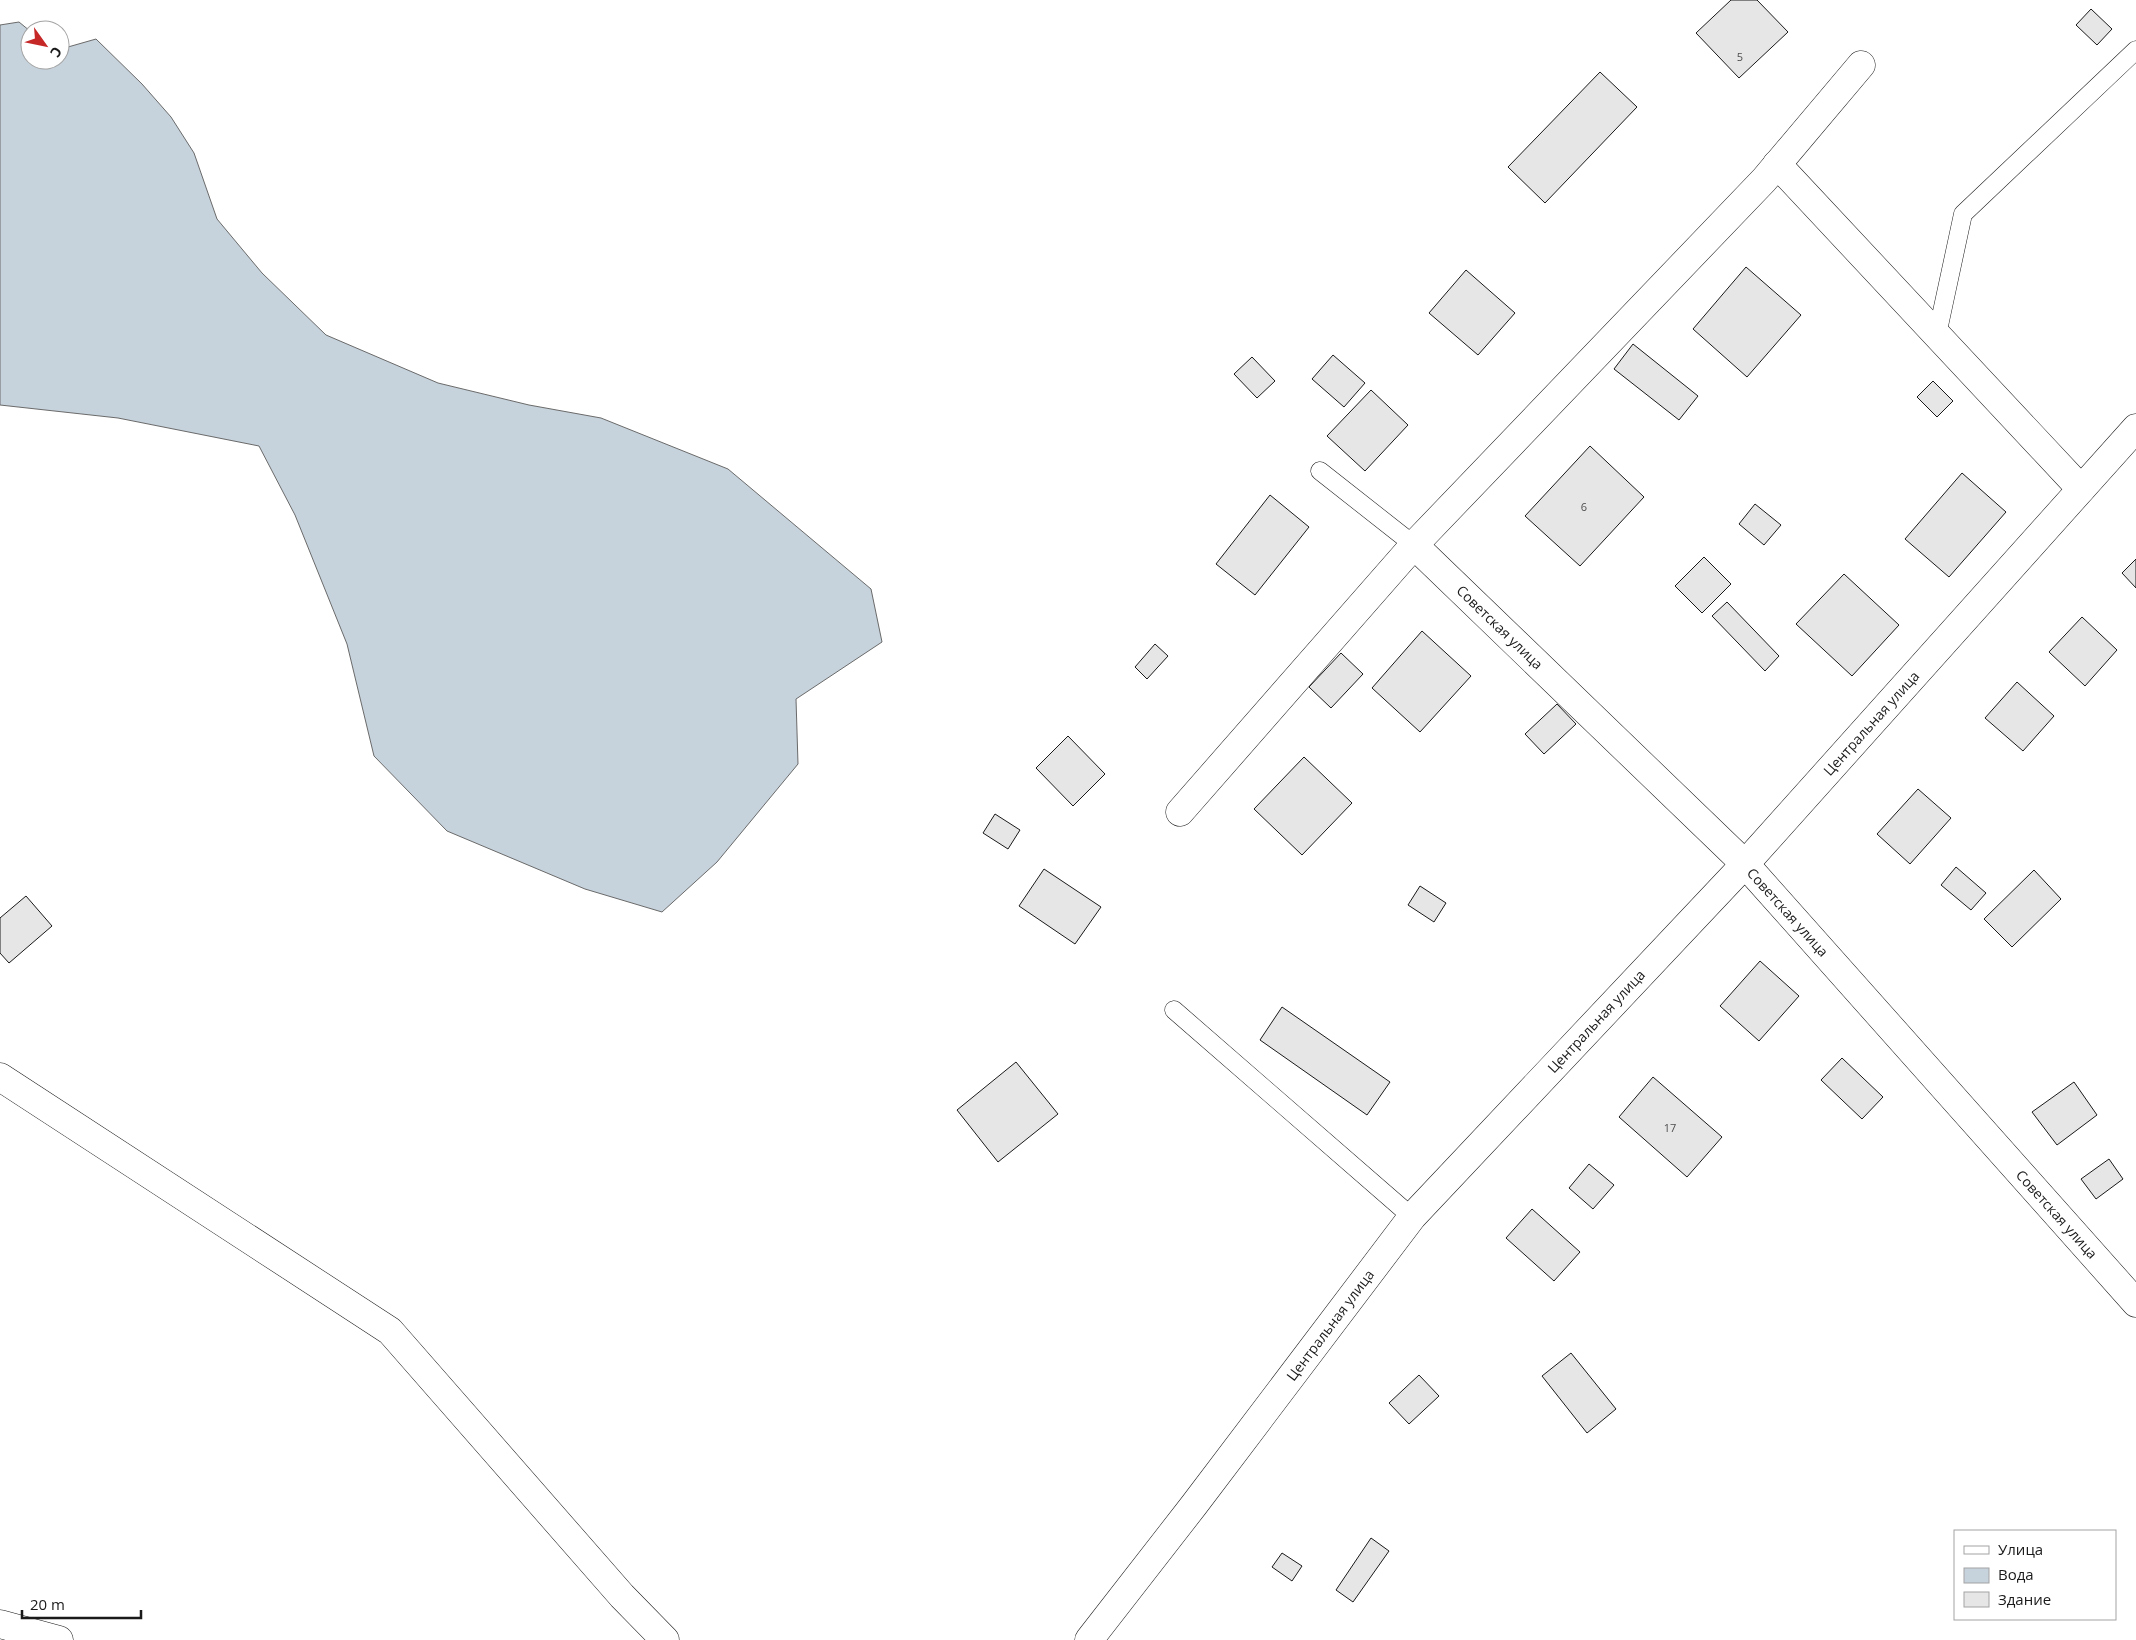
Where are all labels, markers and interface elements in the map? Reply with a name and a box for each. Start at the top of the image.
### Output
north arrow [20,20,70,70]
text: С [46,43,67,61]
house number: 5 [1737,49,1743,64]
house number: 6 [1581,499,1587,514]
street label: Советская улица [1453,581,1547,673]
street label: Центральная улица [1819,667,1923,779]
street label: Советская улица [1743,864,1833,960]
street label: Центральная улица [1543,965,1649,1077]
house number: 17 [1664,1120,1676,1135]
street label: Советская улица [2012,1166,2102,1262]
street label: Центральная улица [1282,1265,1378,1385]
legend [1954,1530,2116,1620]
text: Улица [1998,1539,2043,1559]
text: Вода [1998,1564,2034,1584]
scale bar [22,1588,141,1620]
text: Здание [1998,1589,2051,1609]
text: 20 m [30,1594,65,1614]

